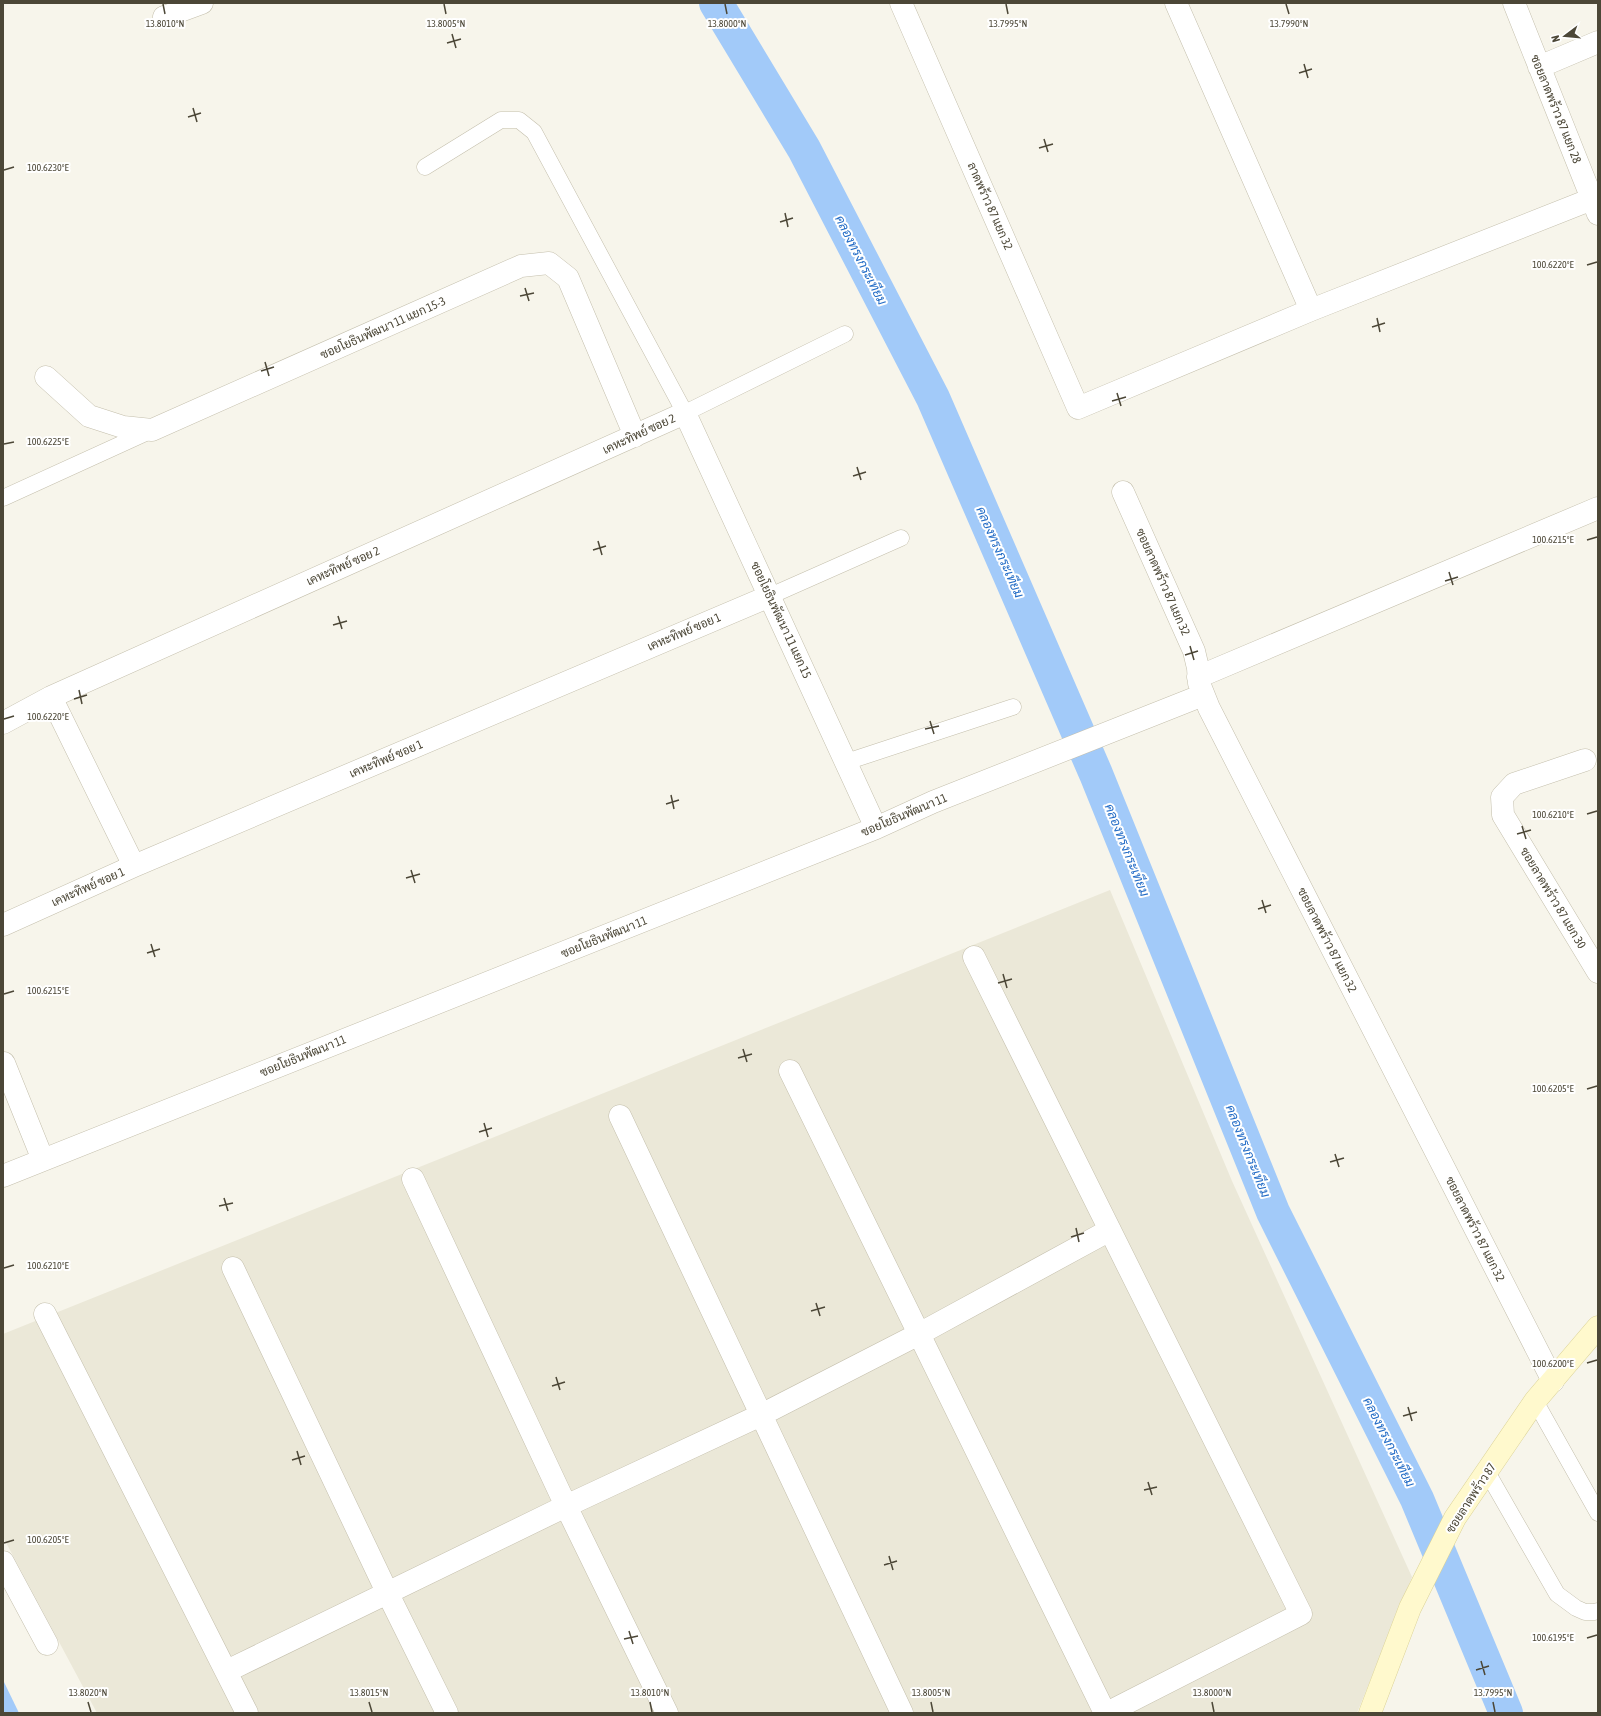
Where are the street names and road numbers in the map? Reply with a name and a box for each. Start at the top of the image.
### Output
street label: ซอยลาดพร้าว 87 แยก 28 [1528,53,1584,166]
street label: ลาดพร้าว 87 แยก 32 [964,160,1016,252]
street label: ซอยโยธินพัฒนา 11 แยก 15-3 [318,293,448,362]
street label: เคหะทิพย์ ซอย 2 [600,410,678,457]
street label: ซอยลาดพร้าว 87 แยก 32 [1133,526,1193,638]
street label: เคหะทิพย์ ซอย 2 [304,543,382,588]
street label: ซอยโยธินพัฒนา 11 แยก 15 [748,559,815,681]
street label: เคหะทิพย์ ซอย 1 [645,609,723,654]
street label: เคหะทิพย์ ซอย 1 [347,736,425,781]
street label: ซอยโยธินพัฒนา 11 [859,790,949,839]
street label: ซอยลาดพร้าว 87 แยก 30 [1517,845,1589,952]
street label: เคหะทิพย์ ซอย 1 [49,864,127,909]
street label: ซอยลาดพร้าว 87 แยก 32 [1294,885,1360,995]
street label: ซอยโยธินพัฒนา 11 [558,912,650,961]
street label: ซอยโยธินพัฒนา 11 [257,1031,349,1080]
street label: ซอยลาดพร้าว 87 แยก 32 [1442,1174,1508,1284]
street label: ซอยลาดพร้าว 87 [1443,1460,1499,1536]

